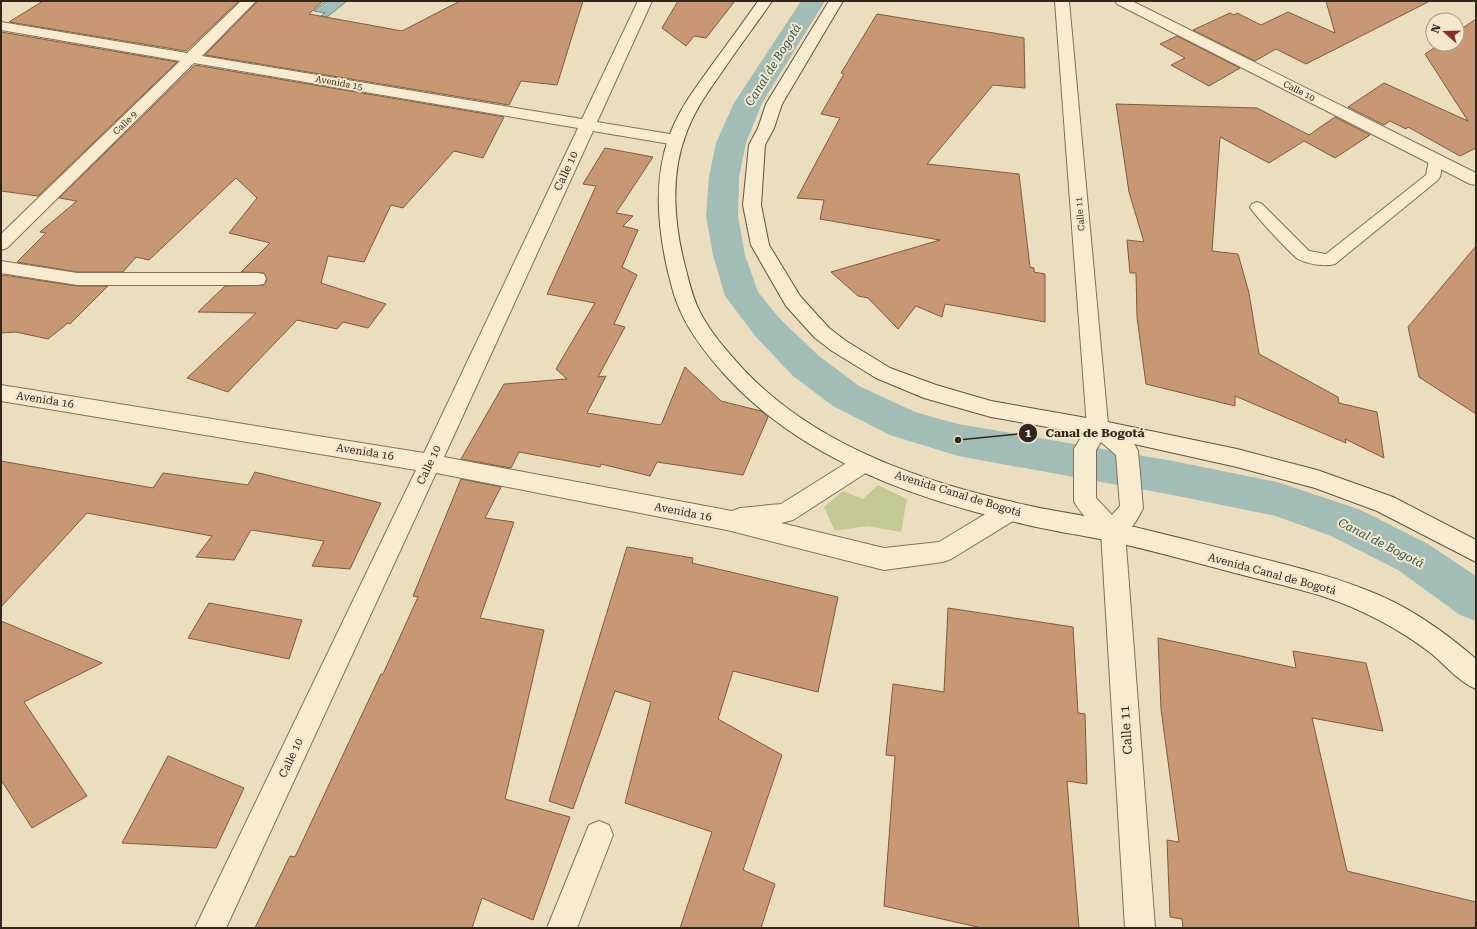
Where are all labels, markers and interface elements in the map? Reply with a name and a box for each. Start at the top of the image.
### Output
north arrow [1425,12,1465,52]
water label: Canal de Bogotá [742,21,804,109]
text: N [1429,22,1444,35]
street label: Avenida 15 [315,74,363,92]
street label: Calle 10 [1281,79,1317,103]
street label: Calle 9 [111,109,139,137]
street label: Calle 10 [551,149,581,193]
street label: Calle 11 [1074,197,1086,231]
street label: Avenida 16 [15,389,75,411]
callout: Canal de Bogotá [1018,421,1153,445]
text: 1 [1025,426,1032,440]
text: Canal de Bogotá [1046,426,1144,440]
street label: Avenida 16 [335,441,395,463]
street label: Calle 10 [414,443,444,487]
street label: Avenida Canal de Bogotá [893,469,1023,519]
street label: Avenida 16 [653,500,713,524]
water label: Canal de Bogotá [1336,515,1426,571]
street label: Avenida Canal de Bogotá [1207,551,1337,597]
street label: Calle 11 [1117,705,1135,755]
street label: Calle 10 [276,736,306,780]

